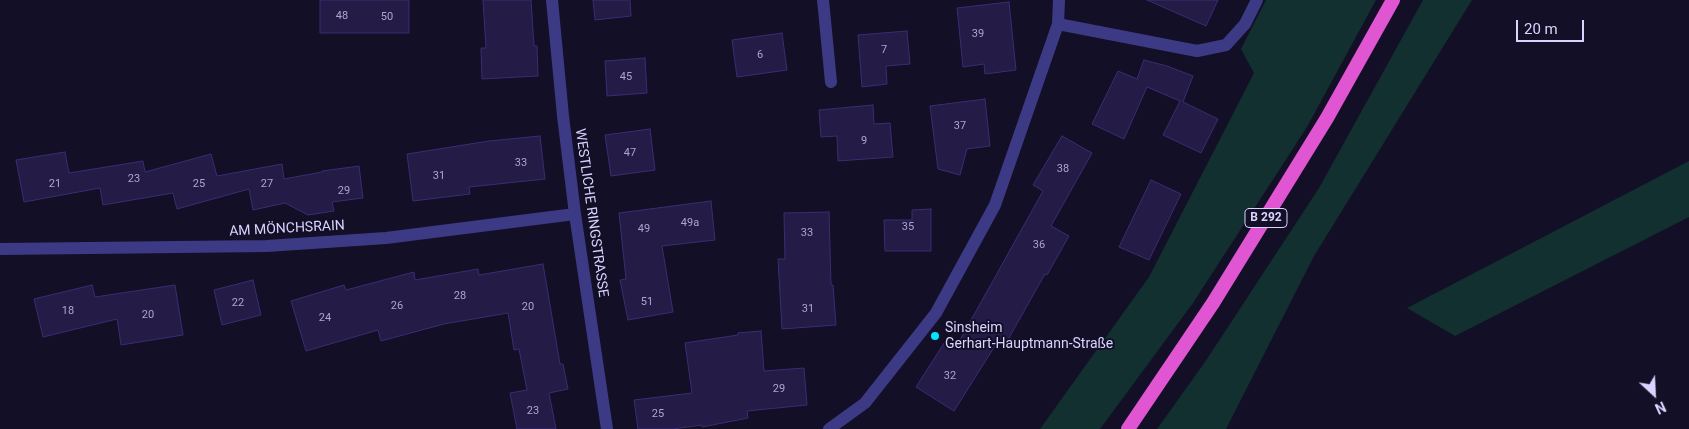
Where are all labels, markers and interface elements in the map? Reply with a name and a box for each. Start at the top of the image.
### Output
house number: 48 [336,9,348,23]
house number: 50 [381,10,393,24]
scale bar [1519,10,1586,42]
text: 20 m [1524,20,1558,38]
house number: 39 [972,27,984,41]
house number: 7 [881,43,887,57]
house number: 6 [757,48,763,62]
house number: 45 [620,70,632,84]
house number: 37 [954,119,966,133]
street label: WESTLICHE RINGSTRASSE [571,128,611,298]
house number: 9 [861,134,867,148]
house number: 47 [624,146,636,160]
house number: 33 [515,156,527,170]
house number: 38 [1057,162,1069,176]
house number: 31 [433,169,445,183]
house number: 23 [128,172,140,186]
house number: 21 [49,177,61,191]
house number: 25 [193,177,205,191]
house number: 27 [261,177,273,191]
house number: 29 [338,184,350,198]
road number: B 292 [1245,208,1287,228]
house number: 49a [681,216,699,230]
street label: AM MÖNCHSRAIN [229,218,345,240]
house number: 35 [902,220,914,234]
house number: 49 [638,222,650,236]
house number: 33 [801,226,813,240]
house number: 36 [1033,238,1045,252]
house number: 28 [454,289,466,303]
house number: 51 [641,295,653,309]
house number: 22 [232,296,244,310]
house number: 26 [391,299,403,313]
house number: 20 [522,300,534,314]
house number: 31 [802,302,814,316]
house number: 18 [62,304,74,318]
house number: 20 [142,308,154,322]
house number: 24 [319,311,331,325]
place label: Sinsheim Gerhart-Hauptmann-Straße [945,320,1113,352]
marker: Sinsheim Gerhart-Hauptmann-Straße [929,330,941,342]
house number: 32 [944,369,956,383]
north arrow [1629,369,1679,419]
house number: 29 [773,382,785,396]
text: N [1652,398,1668,417]
house number: 23 [527,404,539,418]
house number: 25 [652,407,664,421]

